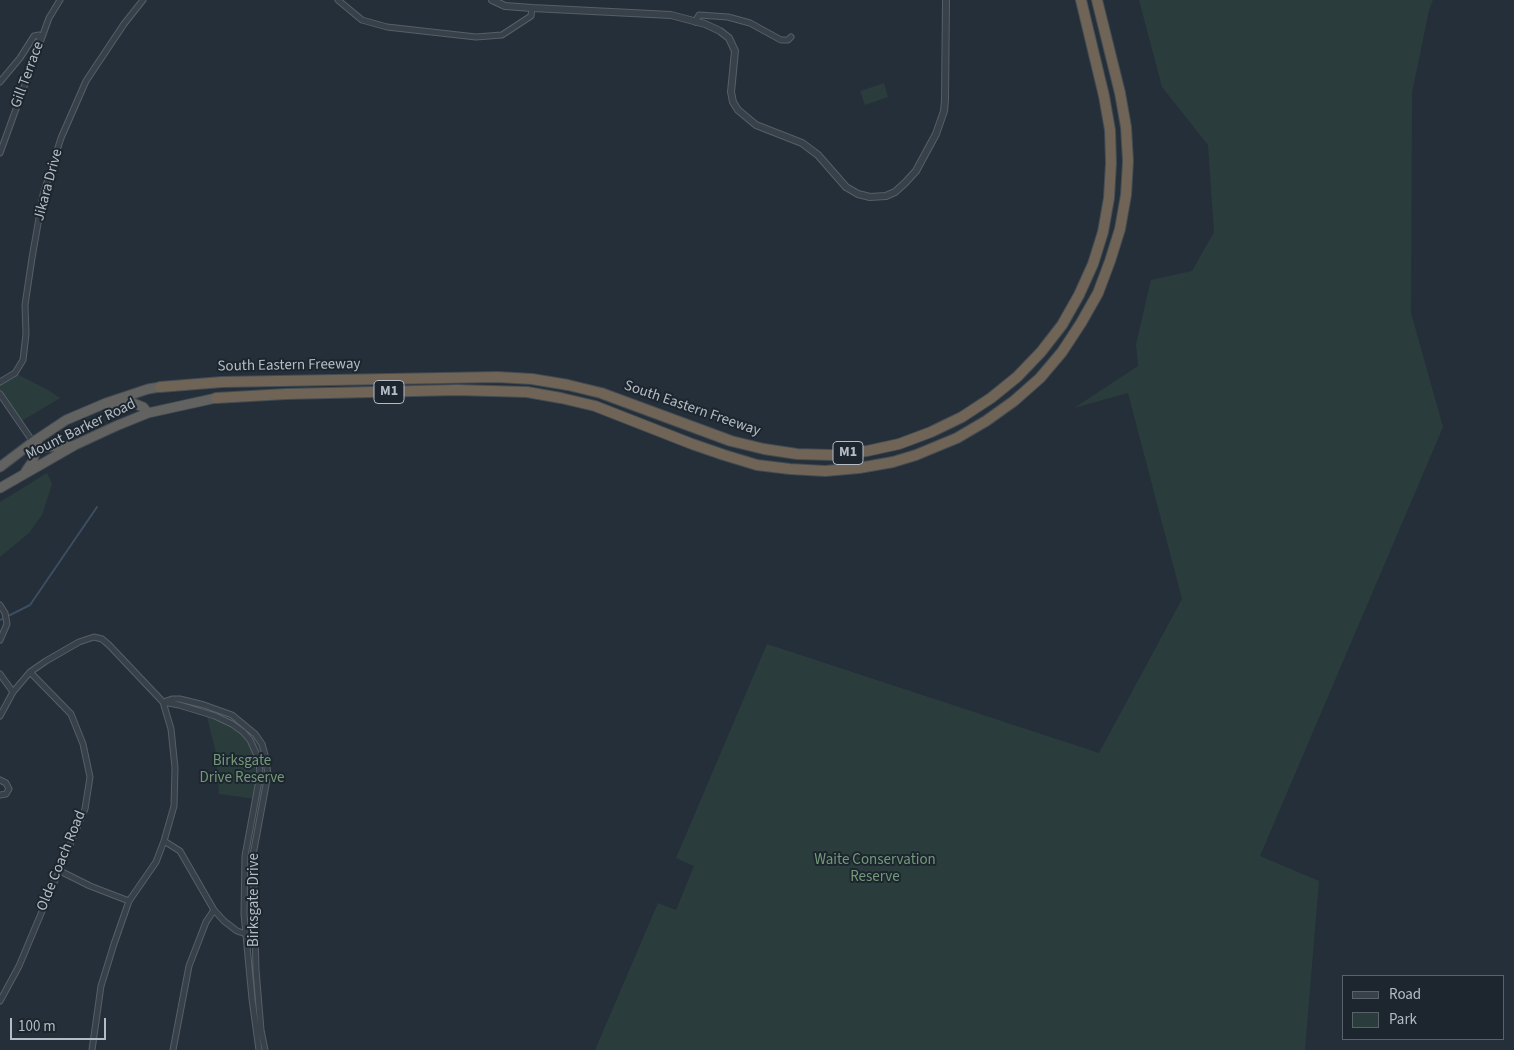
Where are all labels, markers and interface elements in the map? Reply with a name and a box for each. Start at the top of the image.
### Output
street label: Gill Terrace [8,39,48,111]
street label: Jikara Drive [31,147,67,223]
street label: South Eastern Freeway [217,356,361,376]
street label: South Eastern Freeway [621,377,763,441]
road number: M1 [374,381,404,404]
street label: Mount Barker Road [23,396,139,464]
road number: M1 [833,442,863,464]
park label: Birksgate Drive Reserve [199,753,285,788]
street label: Olde Coach Road [34,808,90,914]
park label: Waite Conservation Reserve [814,852,936,887]
street label: Birksgate Drive [246,853,264,947]
legend [1342,975,1504,1040]
text: Road [1389,984,1421,1005]
scale bar [12,1008,109,1040]
text: Park [1389,1009,1417,1030]
text: 100 m [18,1016,56,1037]

